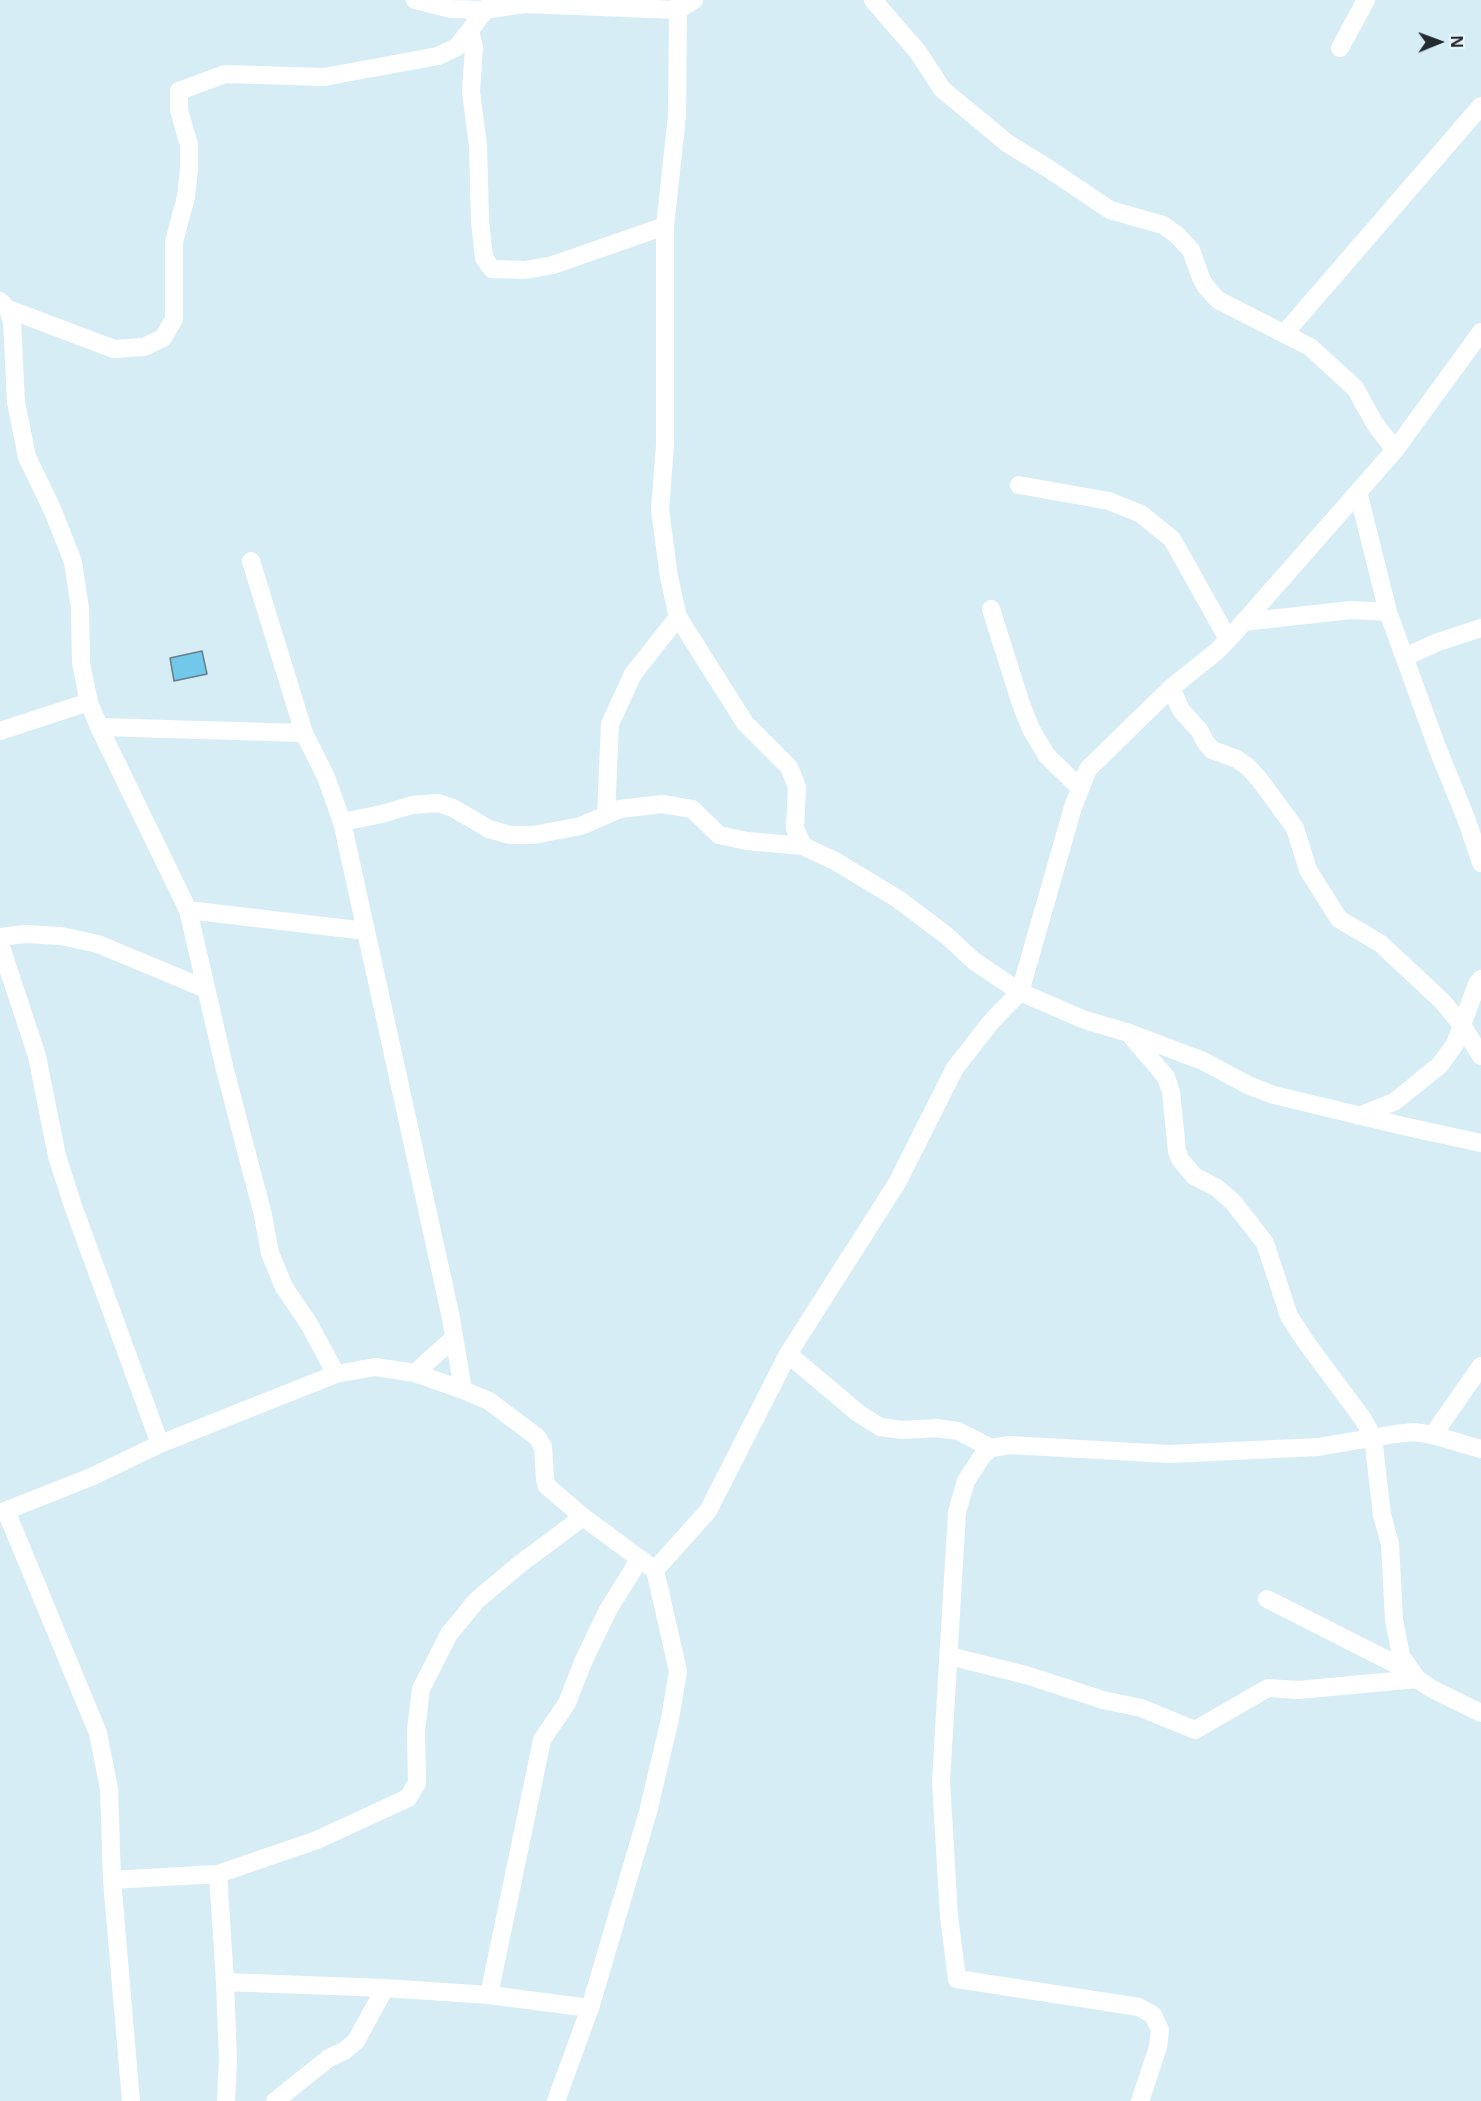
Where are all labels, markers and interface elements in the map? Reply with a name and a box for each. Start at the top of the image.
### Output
north arrow [1409,12,1469,72]
text: N [1446,35,1468,48]

